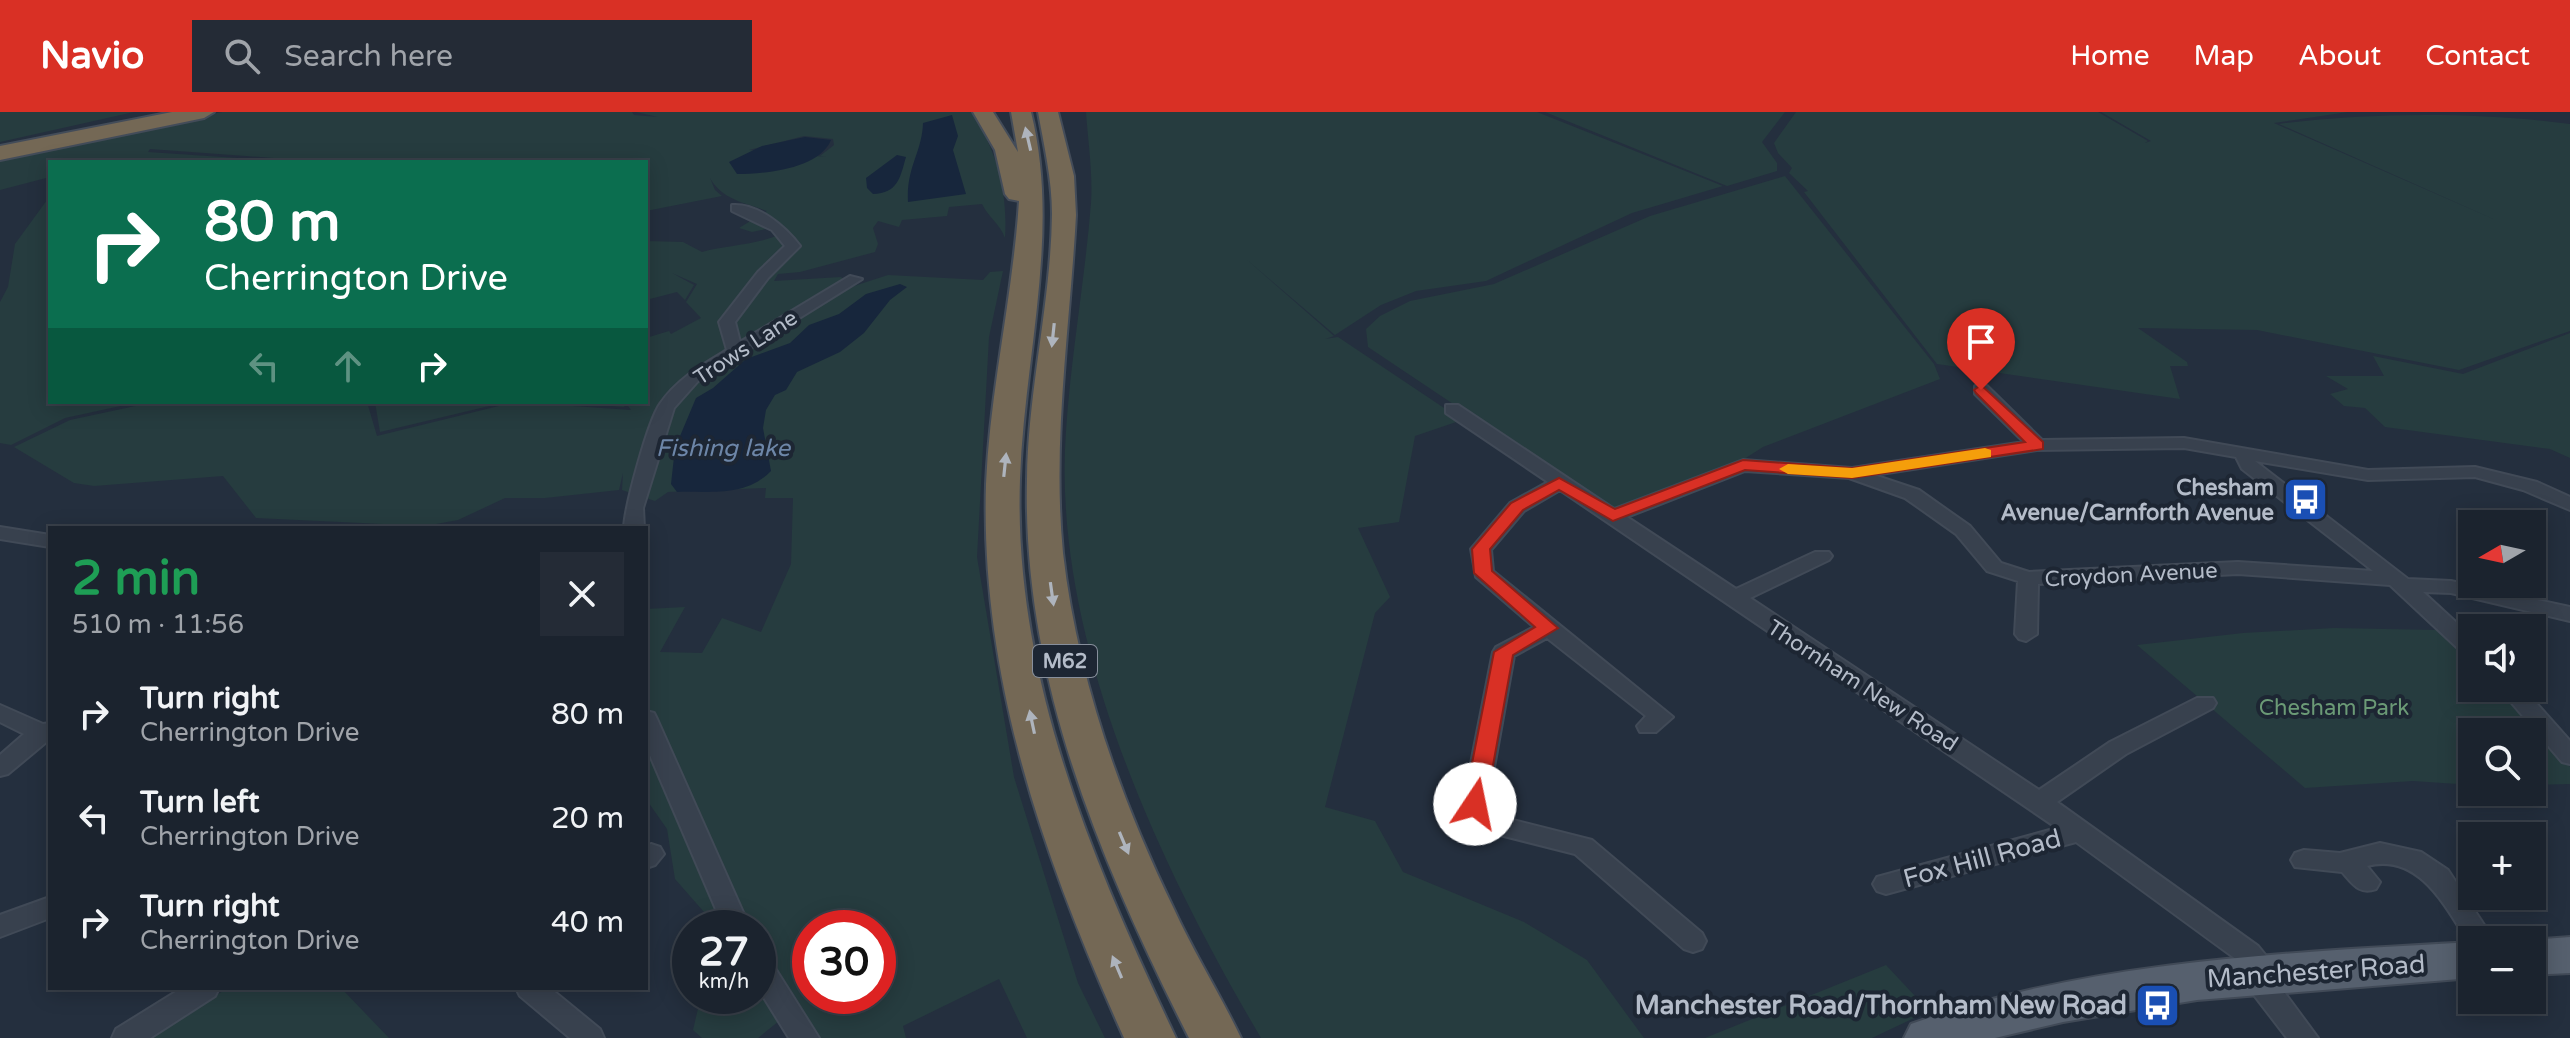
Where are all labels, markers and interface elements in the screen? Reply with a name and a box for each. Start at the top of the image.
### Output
search box [192,20,752,92]
text: Navio [40,33,144,79]
icon: search [220,34,264,78]
text: Search here [284,38,453,75]
text: Home [2070,39,2150,73]
text: Map [2194,39,2254,73]
text: About [2298,39,2381,73]
text: Contact [2425,39,2530,73]
one-way arrow [1021,126,1033,151]
text: 80 m [204,189,340,256]
icon: right [72,192,176,296]
text: Cherrington Drive [204,257,508,300]
street label: Trows Lane [689,305,802,391]
pin [1947,308,2015,390]
icon: arrive [1959,320,2003,364]
one-way arrow [1046,323,1059,348]
icon: left [242,344,286,388]
icon: ahead [326,344,370,388]
icon: right [410,344,454,388]
water label: Fishing lake [656,434,792,463]
one-way arrow [998,452,1011,477]
place label: Chesham Avenue/Carnforth Avenue [2000,475,2274,526]
bus stop icon: Chesham Avenue/Carnforth Avenue [2281,476,2329,524]
north arrow [2458,510,2546,598]
map controls [2458,510,2546,1014]
text: 2 min [72,550,200,608]
button: close [540,552,624,636]
street label: Croydon Avenue [2044,557,2218,593]
one-way arrow [1046,582,1059,607]
text: 510 m · 11:56 [72,609,244,640]
button: sound [2458,614,2546,702]
street label: Thornham New Road [1762,615,1962,757]
road number: M62 [1033,645,1097,677]
text: Turn right [140,680,280,717]
icon: right [72,692,116,736]
park label: Chesham Park [2259,695,2409,721]
text: 80 m [551,696,624,733]
one-way arrow [1025,709,1038,734]
text: Cherrington Drive [140,717,359,748]
button: search [2458,718,2546,806]
position arrow [1433,762,1517,846]
text: Turn left [140,784,259,821]
icon: left [72,796,116,840]
text: 20 m [551,800,624,837]
text: Cherrington Drive [140,821,359,852]
button: + [2458,822,2546,910]
street label: Fox Hill Road [1900,823,2064,894]
one-way arrow [1118,832,1131,856]
text: Turn right [140,888,280,925]
icon: right [72,900,116,944]
text: 40 m [551,904,624,941]
speed limit sign: 30 [792,910,896,1014]
text: Cherrington Drive [140,925,359,956]
button: − [2458,926,2546,1014]
text: 27 [699,928,749,976]
street label: Manchester Road [2206,948,2426,995]
one-way arrow [1111,955,1124,979]
text: km/h [699,970,749,994]
bus stop icon: Manchester Road/Thornham New Road [2134,981,2182,1029]
place label: Manchester Road/Thornham New Road [1635,990,2127,1021]

